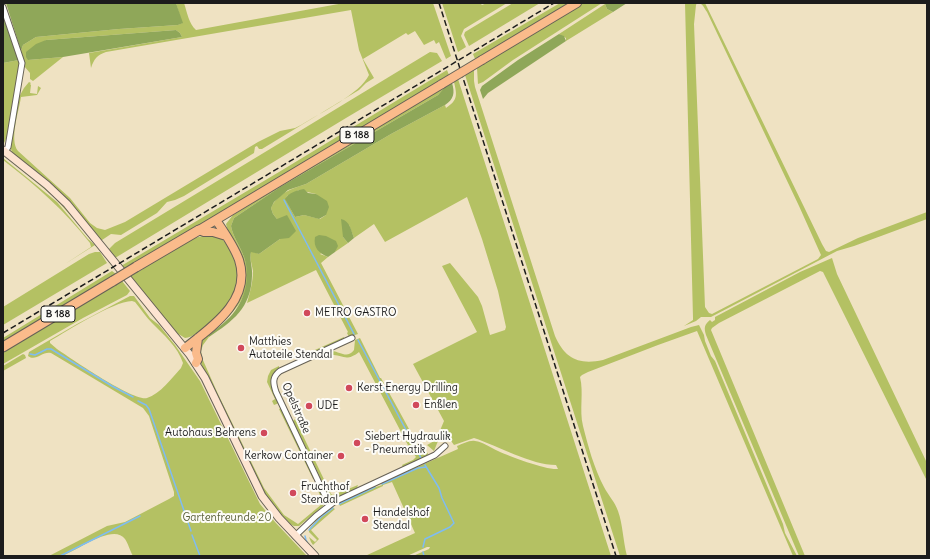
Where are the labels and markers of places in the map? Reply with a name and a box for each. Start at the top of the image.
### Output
place label: METRO GASTRO [315,306,397,320]
marker: METRO GASTRO [302,308,312,318]
place label: Matthies Autoteile Stendal [249,335,332,361]
marker: Matthies Autoteile Stendal [236,343,246,353]
place label: Kerst Energy Drilling [357,381,458,395]
marker: Kerst Energy Drilling [344,383,354,393]
place label: Enßlen [424,398,457,412]
place label: UDE [317,399,339,413]
marker: Enßlen [411,400,421,410]
marker: UDE [304,401,314,411]
place label: Autohaus Behrens [165,426,256,440]
marker: Autohaus Behrens [259,428,269,438]
place label: Siebert Hydraulik - Pneumatik [365,430,450,456]
marker: Siebert Hydraulik - Pneumatik [352,438,362,448]
place label: Kerkow Container [244,449,333,463]
marker: Kerkow Container [336,451,346,461]
place label: Fruchthof Stendal [301,480,349,506]
marker: Fruchthof Stendal [288,488,298,498]
place label: Handelshof Stendal [373,506,429,532]
marker: Handelshof Stendal [360,514,370,524]

